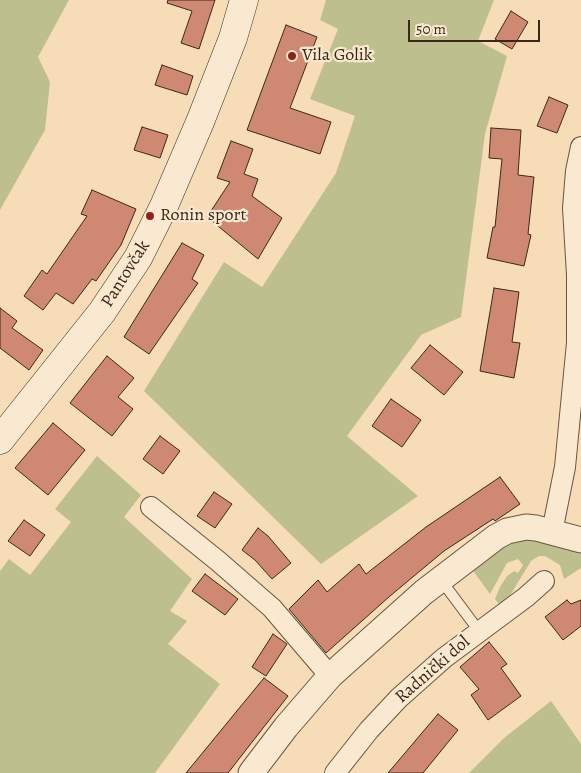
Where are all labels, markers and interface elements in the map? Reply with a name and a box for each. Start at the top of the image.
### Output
scale bar [411,10,544,42]
text: 50 m [416,19,446,39]
place label: Vila Golik [302,45,373,67]
marker: Vila Golik [286,50,298,62]
place label: Ronin sport [160,205,246,227]
marker: Ronin sport [144,210,156,222]
street label: Pantovčak [97,237,155,311]
street label: Radnički dol [391,632,475,708]

